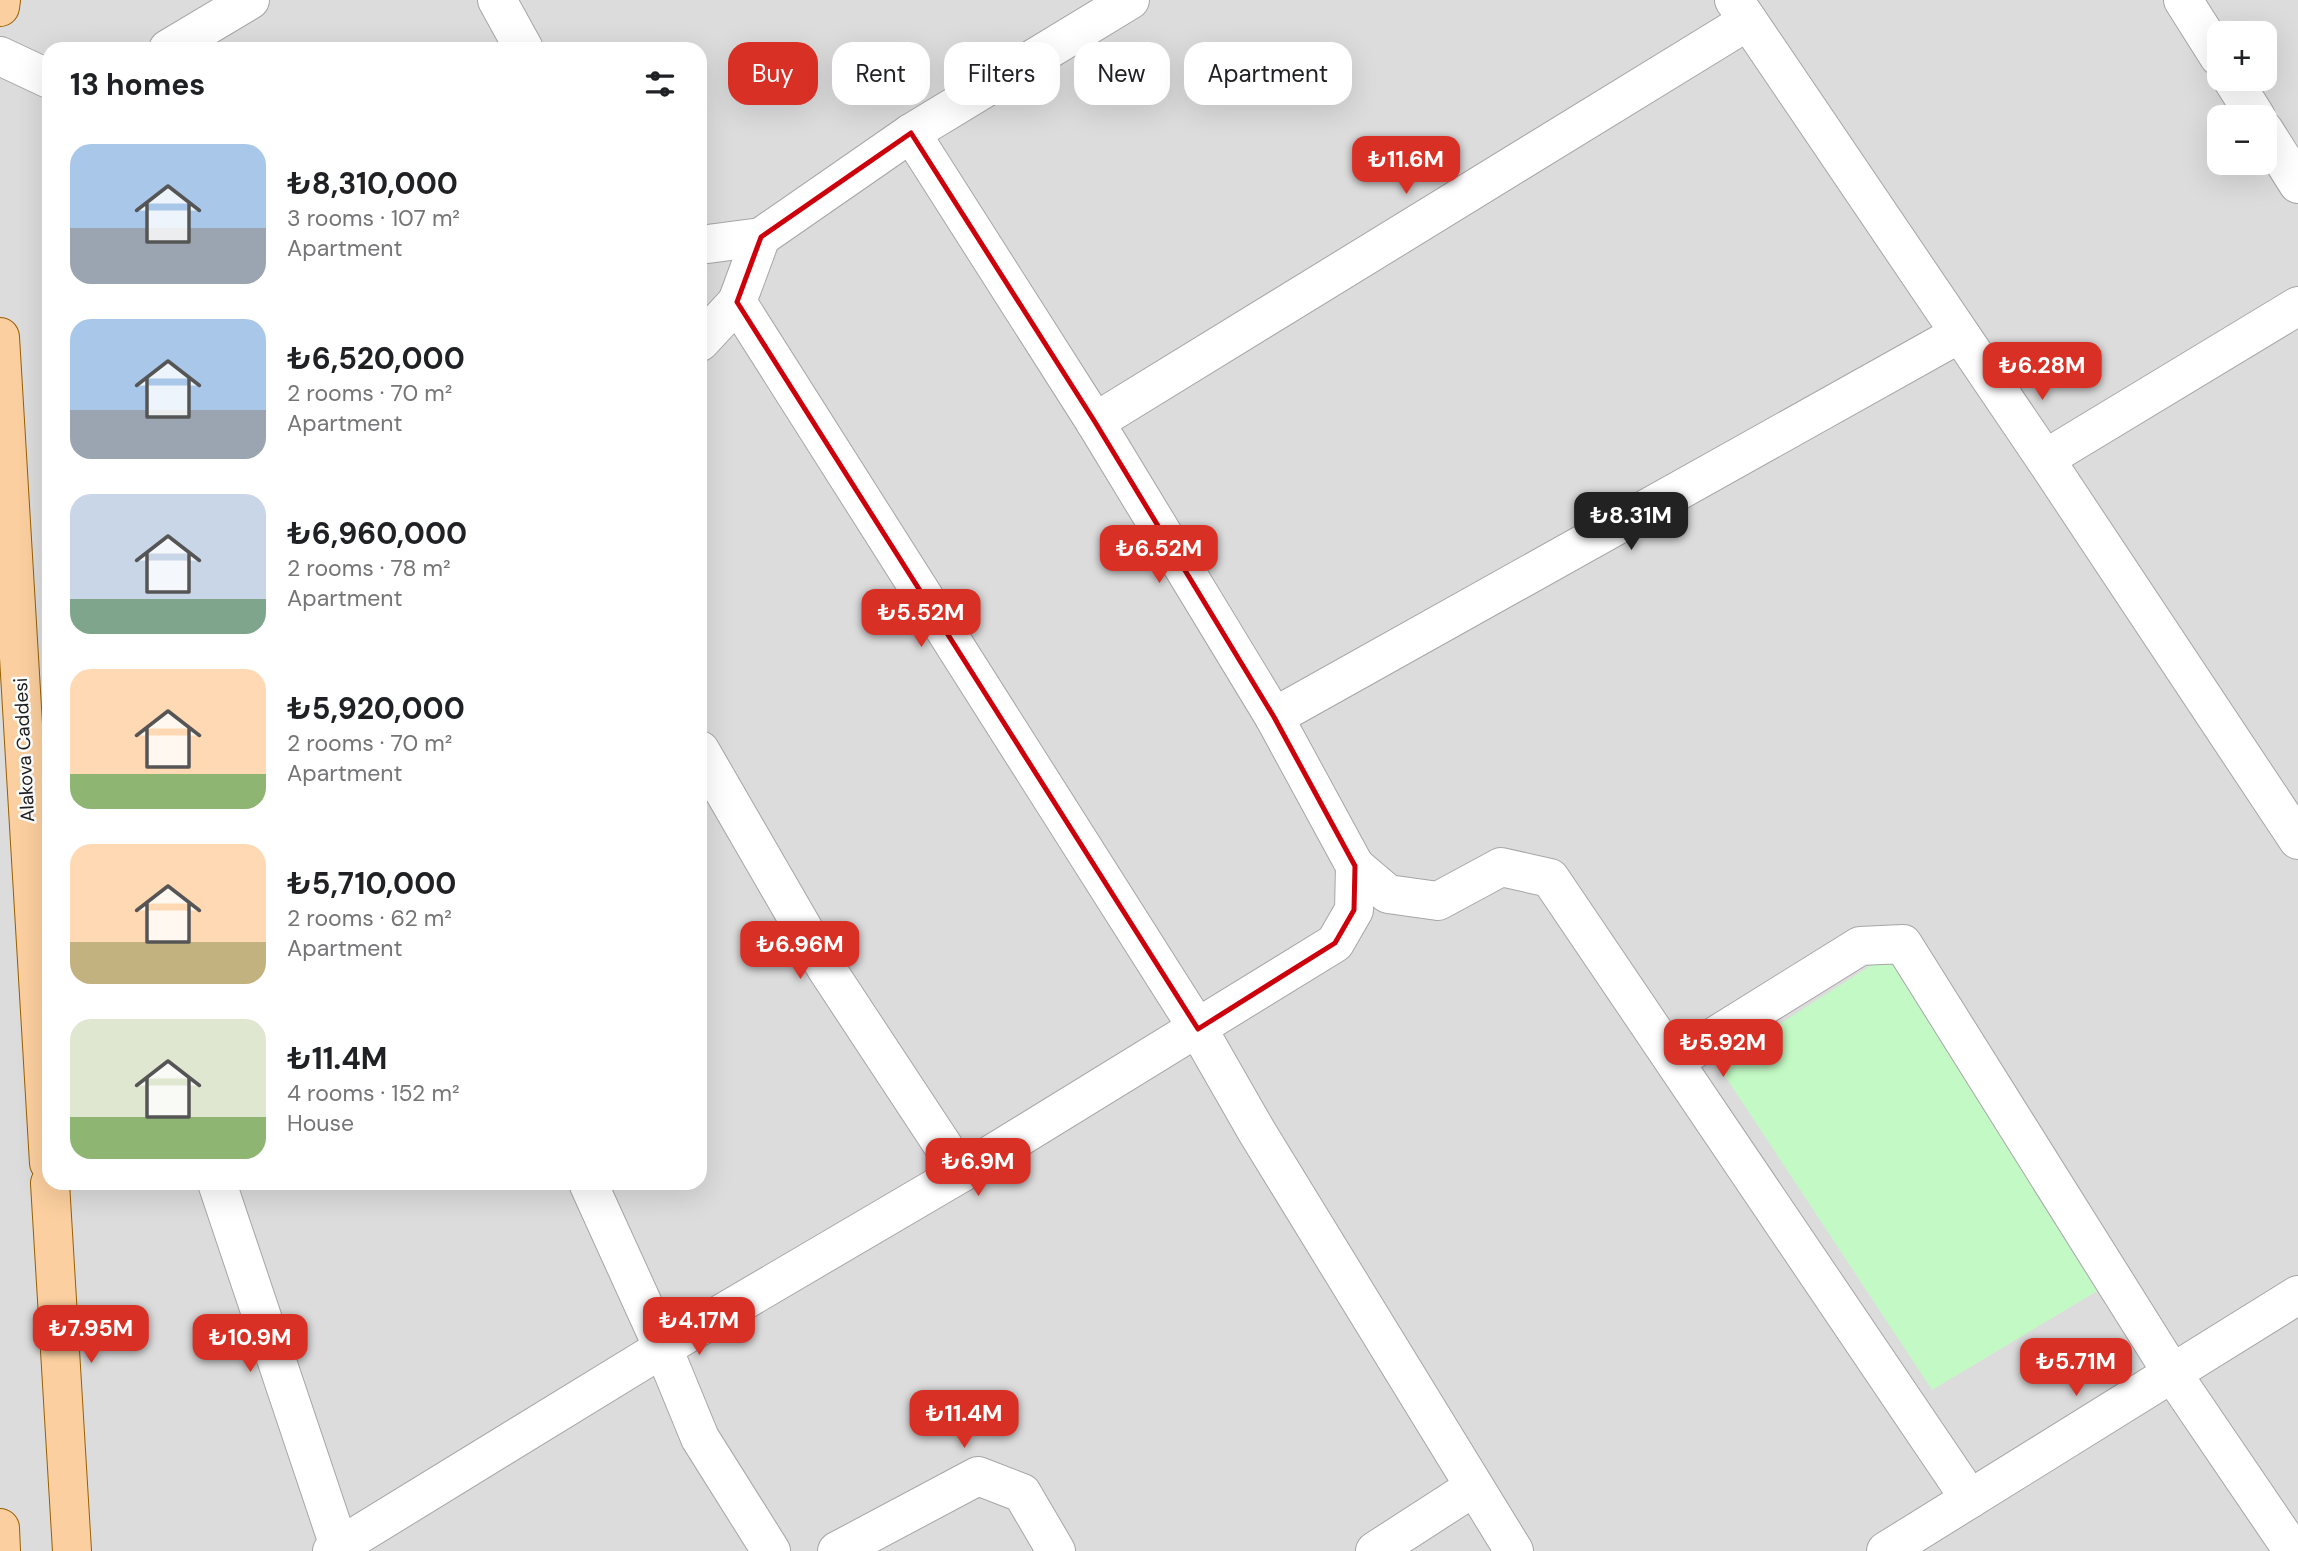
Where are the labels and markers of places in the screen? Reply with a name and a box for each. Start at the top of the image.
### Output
pin: ₺11.6M [1349,136,1463,196]
pin: ₺6.28M [1985,342,2099,402]
pin: ₺8.31M [1574,492,1688,552]
pin: ₺6.52M [1102,526,1216,585]
pin: ₺5.52M [864,590,978,649]
pin: ₺6.96M [743,922,857,981]
pin: ₺5.92M [1666,1020,1780,1079]
pin: ₺6.9M [929,1138,1027,1198]
pin: ₺4.17M [642,1298,756,1357]
pin: ₺7.95M [34,1306,148,1365]
pin: ₺10.9M [193,1314,307,1374]
pin: ₺5.71M [2019,1338,2133,1398]
pin: ₺11.4M [907,1390,1021,1450]

